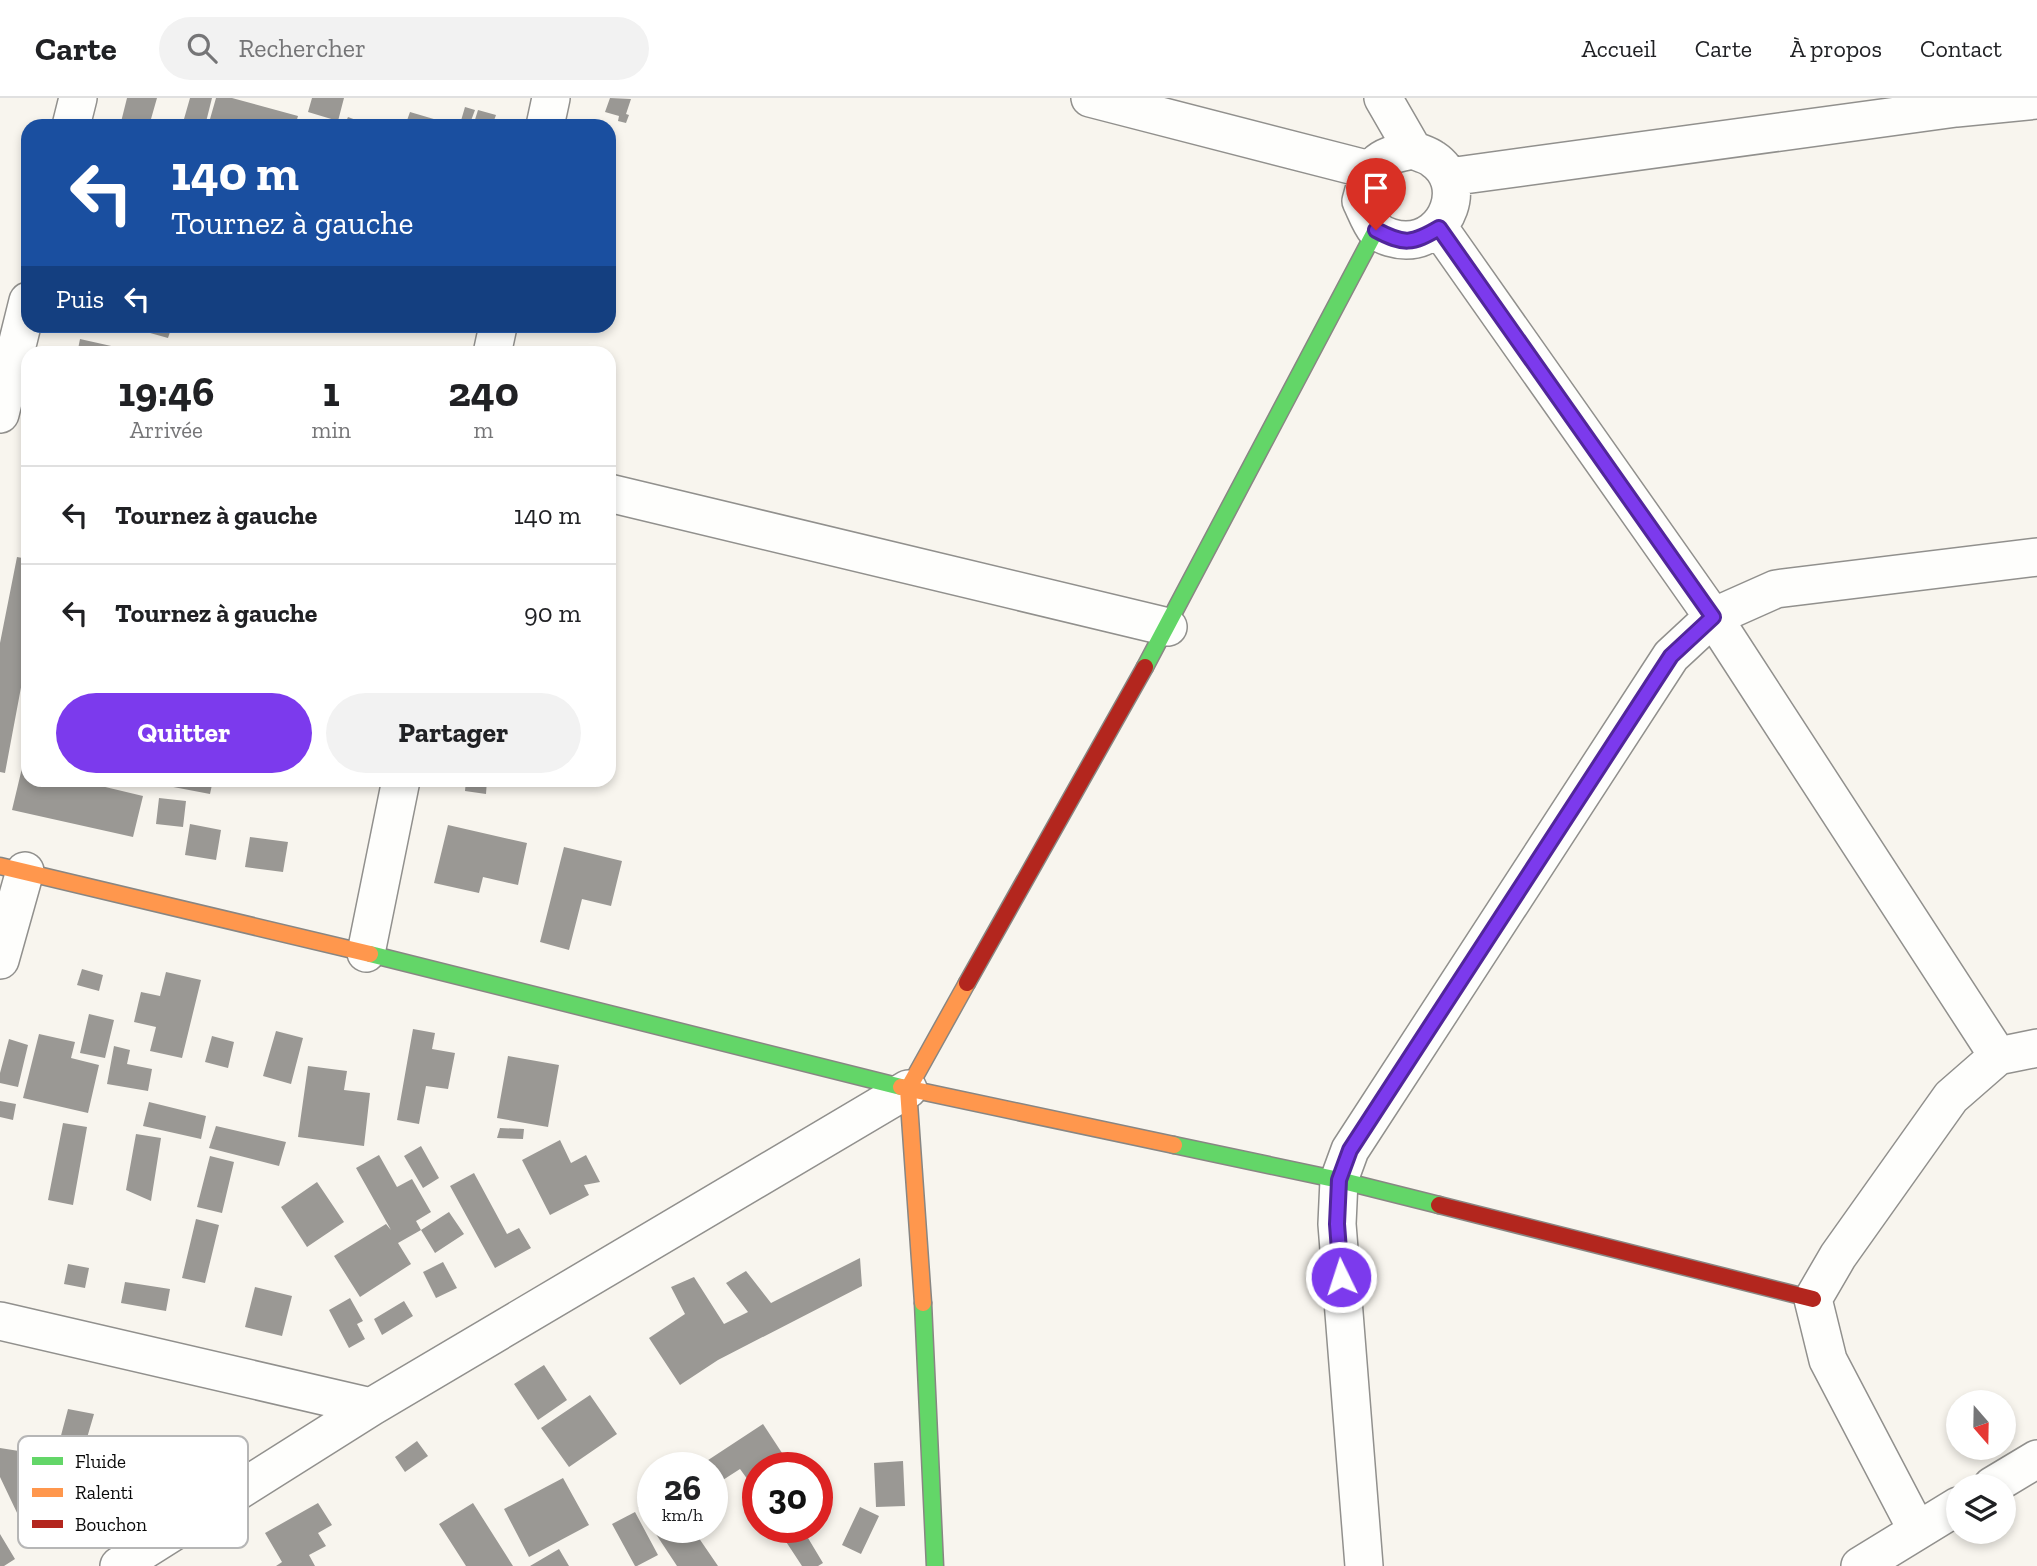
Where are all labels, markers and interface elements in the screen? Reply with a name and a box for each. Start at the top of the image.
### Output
search box [159,17,649,80]
text: Carte [35,29,117,68]
icon: search [183,29,221,67]
text: Rechercher [239,32,366,64]
text: Accueil [1581,34,1657,63]
text: Carte [1695,34,1752,63]
text: À propos [1790,34,1882,63]
text: Contact [1920,34,2002,63]
text: 140 m [171,144,299,203]
icon: left [56,147,147,238]
pin [1346,158,1406,230]
icon: arrive [1357,169,1395,207]
text: Tournez à gauche [171,204,414,242]
icon: left [118,280,156,318]
text: Puis [56,283,104,315]
text: 19:46 [118,366,214,417]
text: 1 [323,366,340,417]
text: 240 [448,366,519,417]
text: Arrivée [130,416,203,444]
text: min [312,416,351,444]
text: m [474,416,493,444]
icon: left [56,496,94,534]
text: Tournez à gauche [115,499,317,531]
text: 140 m [514,499,581,531]
icon: left [56,594,94,632]
text: Tournez à gauche [115,597,317,629]
text: 90 m [524,597,581,629]
button: Quitter [56,693,312,773]
button: Partager [326,693,581,773]
position arrow [1304,1240,1378,1314]
north arrow [1946,1390,2016,1460]
map controls [1946,1390,2016,1544]
legend [18,1436,248,1548]
text: Fluide [75,1450,126,1473]
speed limit sign: 30 [742,1452,833,1543]
text: 26 [664,1467,701,1509]
button: layers [1946,1474,2016,1544]
text: Ralenti [75,1481,133,1504]
text: km/h [662,1504,703,1526]
text: Bouchon [75,1513,147,1536]

